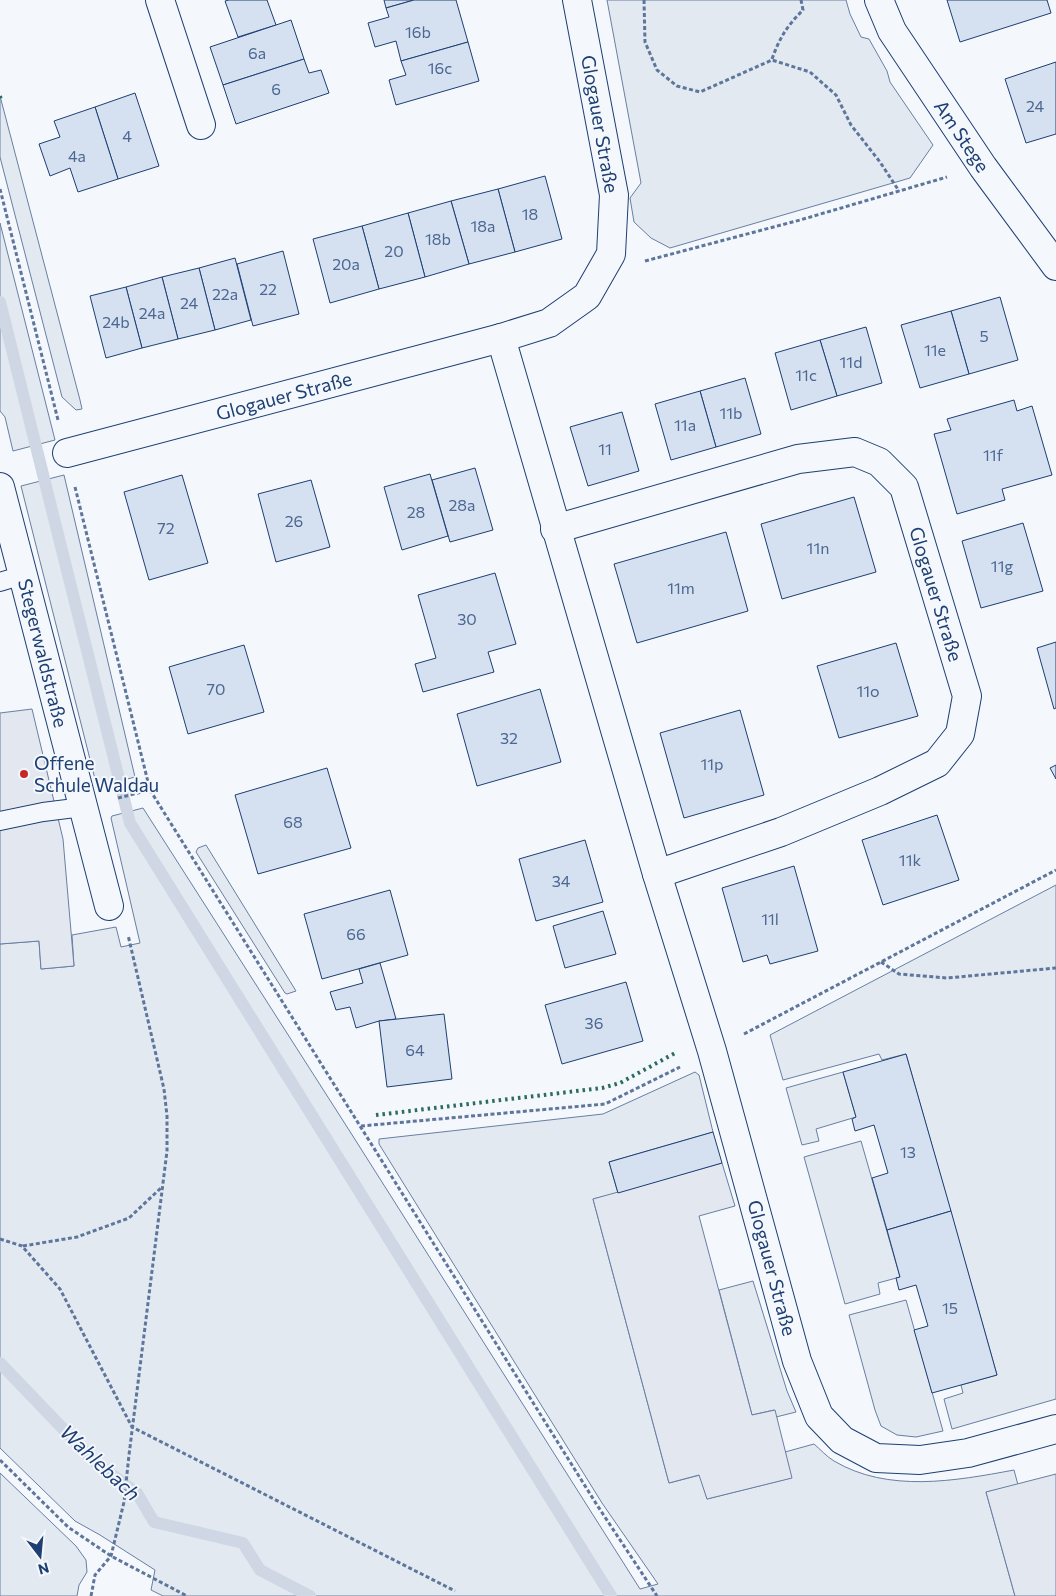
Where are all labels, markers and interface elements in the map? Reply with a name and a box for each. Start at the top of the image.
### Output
house number: 16b [405,22,431,41]
house number: 6a [248,43,266,62]
street label: Glogauer Straße [577,53,624,195]
house number: 16c [428,58,452,77]
house number: 6 [271,79,281,98]
street label: Am Stege [930,95,995,176]
house number: 24 [1026,96,1044,115]
house number: 4 [122,126,132,145]
house number: 4a [68,146,86,165]
house number: 18 [522,204,538,223]
house number: 18a [471,216,495,235]
house number: 18b [425,229,451,248]
house number: 20 [384,241,404,260]
house number: 20a [332,254,360,273]
house number: 22 [259,279,277,298]
house number: 22a [212,284,238,303]
house number: 24 [180,293,198,312]
house number: 24a [139,303,165,322]
house number: 24b [102,312,130,331]
house number: 5 [979,326,989,345]
house number: 11e [924,340,946,359]
house number: 11d [840,352,862,371]
house number: 11c [795,365,817,384]
street label: Glogauer Straße [213,366,354,425]
house number: 11b [719,403,743,422]
house number: 11a [674,415,696,434]
house number: 11 [598,439,612,458]
house number: 11f [983,445,1004,464]
house number: 28a [449,495,475,514]
house number: 28 [407,502,425,521]
house number: 26 [285,511,303,530]
house number: 72 [157,518,175,537]
street label: Glogauer Straße [905,524,968,664]
house number: 11n [807,538,829,557]
house number: 11g [991,556,1014,575]
street label: Stegerwaldstraße [14,576,73,730]
house number: 11m [667,578,695,597]
house number: 30 [457,609,477,628]
house number: 70 [207,679,225,698]
house number: 11o [856,681,880,700]
house number: 32 [500,728,518,747]
place label: Offene Schule Waldau [34,751,159,796]
house number: 11p [700,754,724,773]
marker: Offene Schule Waldau [18,768,30,780]
house number: 68 [283,812,303,831]
house number: 11k [899,850,922,869]
house number: 34 [552,871,571,890]
house number: 11l [761,909,779,928]
house number: 66 [346,924,366,943]
house number: 36 [585,1013,603,1032]
house number: 64 [405,1040,425,1059]
house number: 13 [900,1142,916,1161]
street label: Glogauer Straße [743,1197,802,1338]
house number: 15 [942,1298,958,1317]
water label: Wahlebach [56,1419,146,1505]
north arrow [15,1531,65,1581]
text: N [36,1559,51,1579]

